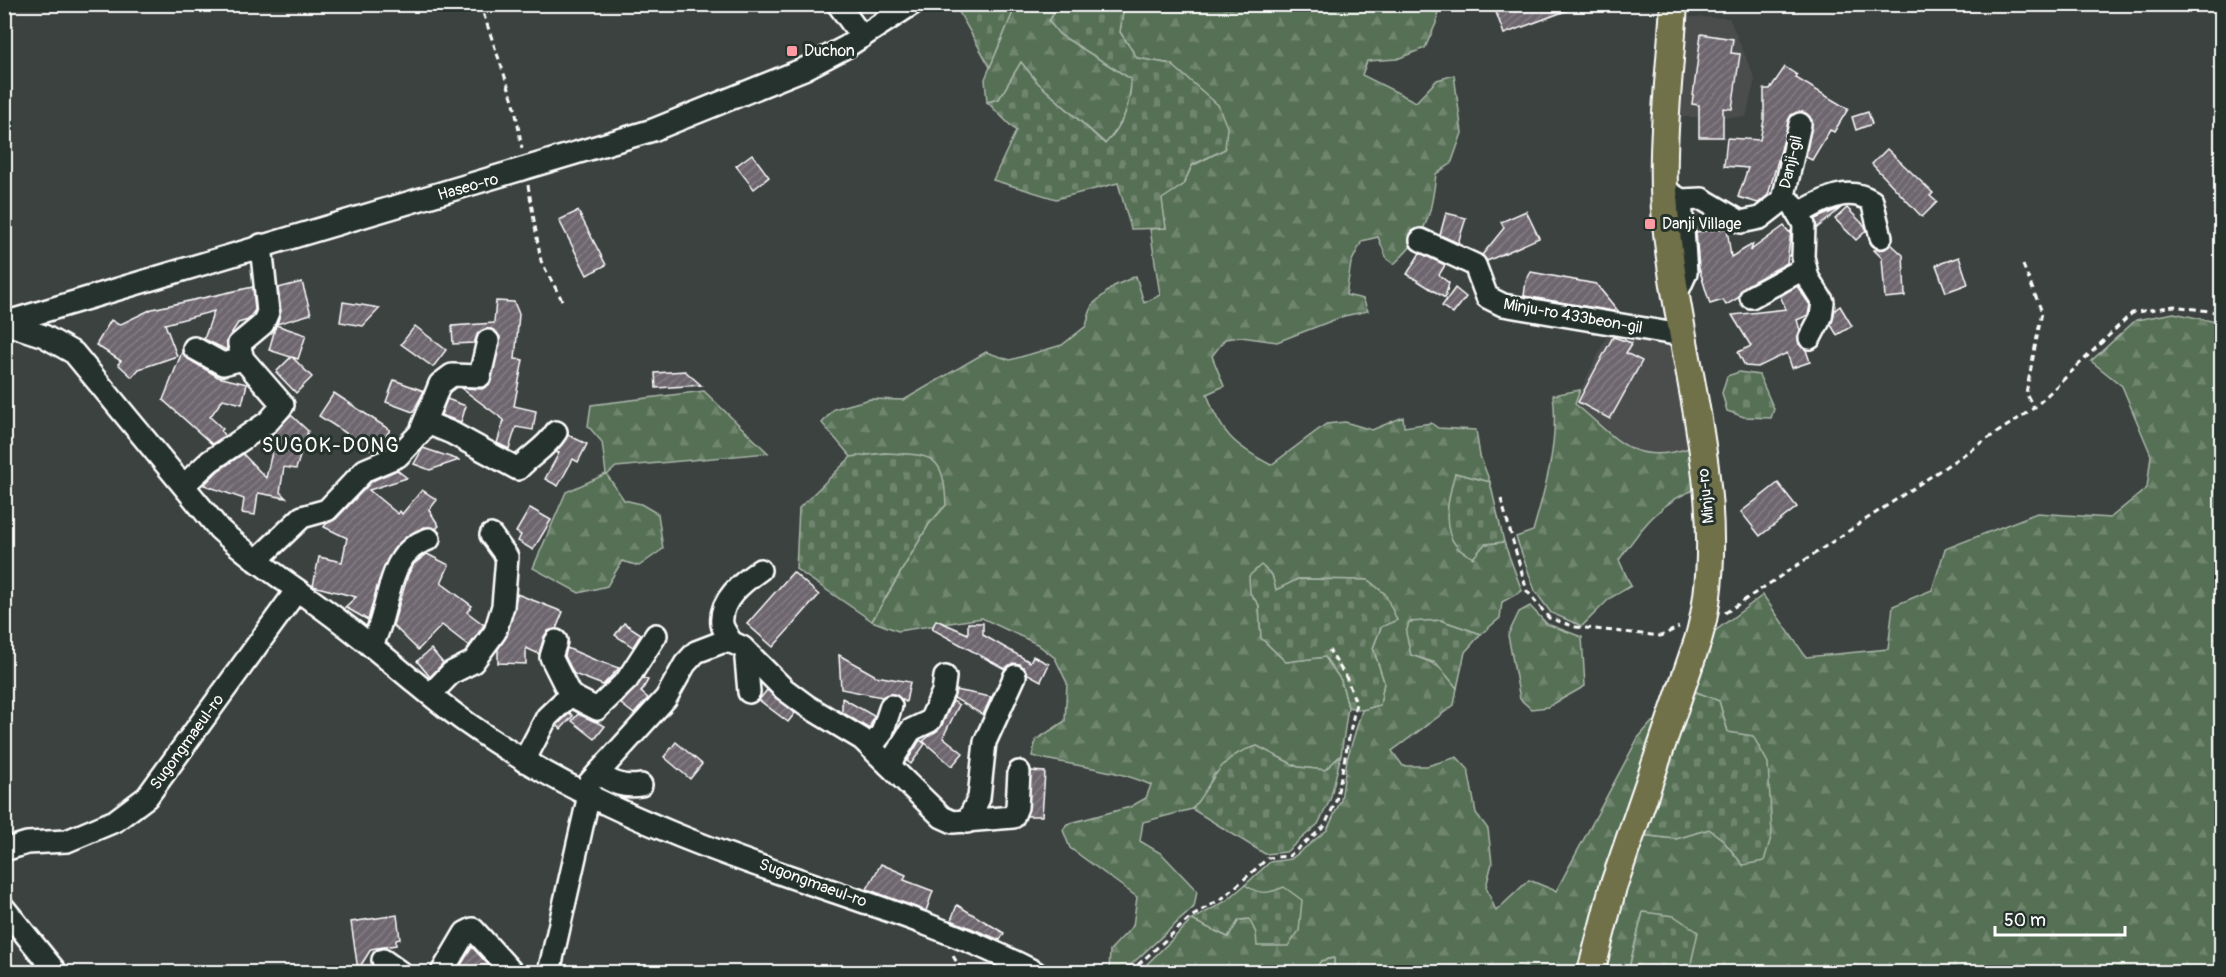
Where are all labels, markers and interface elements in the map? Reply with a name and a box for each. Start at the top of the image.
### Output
place label: Duchon [804,41,855,61]
marker: Duchon [785,44,799,58]
street label: Danji-gil [1775,133,1807,191]
street label: Haseo-ro [435,169,501,205]
place label: Danji Village [1662,214,1742,234]
marker: Danji Village [1643,217,1657,231]
street label: Minju-ro 433beon-gil [1502,294,1644,338]
district label: SUGOK-DONG [262,433,400,458]
street label: Minju-ro [1693,467,1719,525]
street label: Sugongmaeul-ro [146,690,229,794]
street label: Sugongmaeul-ro [756,854,870,912]
scale bar [1995,899,2126,937]
text: 50 m [2004,909,2046,932]

